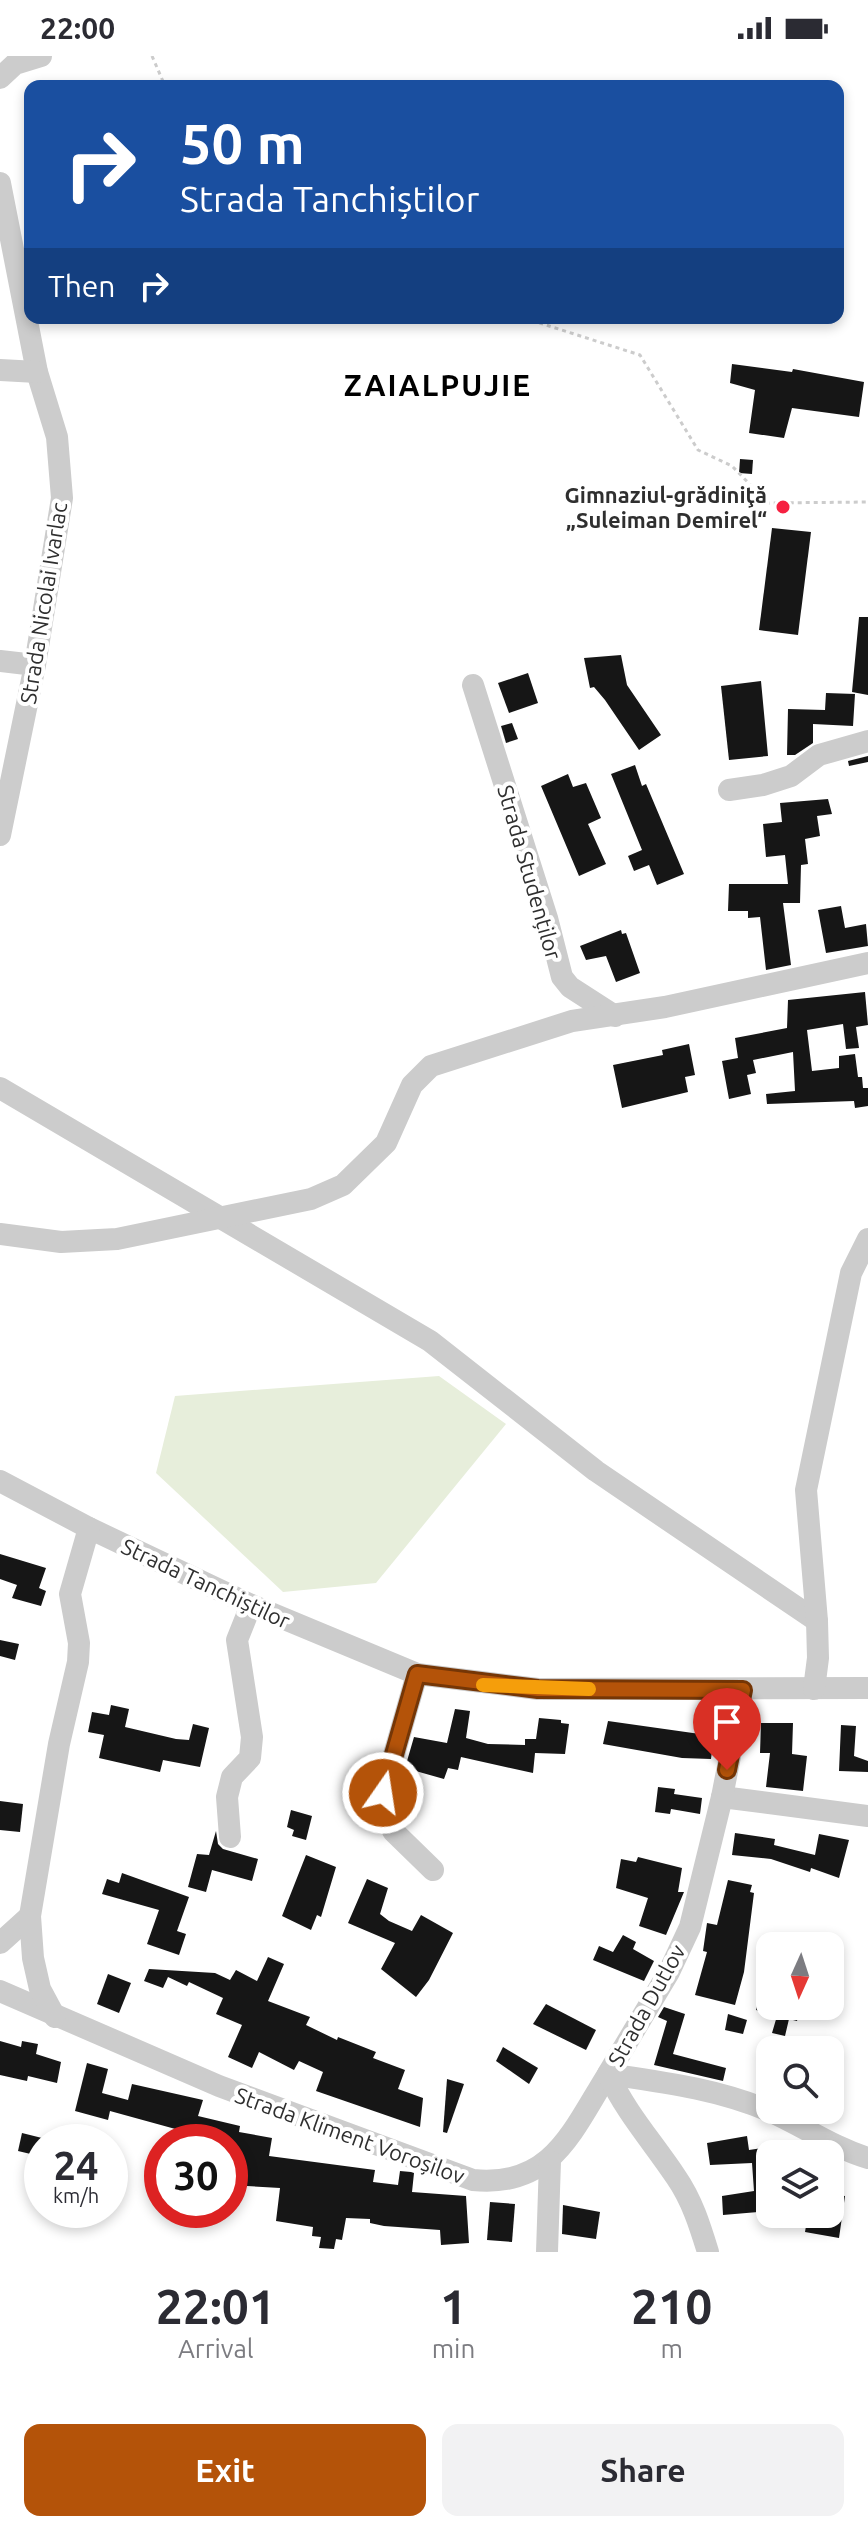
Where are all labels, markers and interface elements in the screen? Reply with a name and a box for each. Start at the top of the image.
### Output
text: 22:00 [40,11,115,45]
icon: right [48,112,152,216]
text: 50 m [180,112,305,175]
text: Strada Tanchiștilor [180,178,479,219]
icon: right [132,264,176,308]
text: Then [48,269,116,303]
district label: ZAIALPUJIE [344,368,532,402]
place label: Gimnaziul-grădiniţă „Suleiman Demirel“ [565,482,767,532]
marker: Gimnaziul-grădiniţă „Suleiman Demirel“ [774,498,792,516]
street label: Strada Nicolai Ivarlac [15,500,71,706]
street label: Strada Studenților [493,782,567,963]
street label: Strada Tanchiștilor [118,1533,295,1633]
pin [693,1688,761,1770]
icon: arrive [705,1700,749,1744]
position arrow [341,1751,425,1835]
north arrow [756,1932,844,2020]
map controls [756,1932,844,2228]
street label: Strada Dutlov [602,1940,690,2070]
button: search [756,2036,844,2124]
street label: Strada Kliment Voroșilov [232,2082,468,2188]
speed limit sign: 30 [144,2124,248,2228]
button: layers [756,2140,844,2228]
text: 24 [53,2143,99,2188]
text: km/h [53,2184,99,2207]
text: 22:01 [156,2279,276,2333]
text: 1 [440,2279,467,2333]
text: 210 [631,2279,712,2333]
text: Arrival [178,2334,254,2363]
text: min [432,2334,475,2363]
text: m [660,2334,683,2363]
button: Exit [24,2424,426,2516]
button: Share [442,2424,844,2516]

